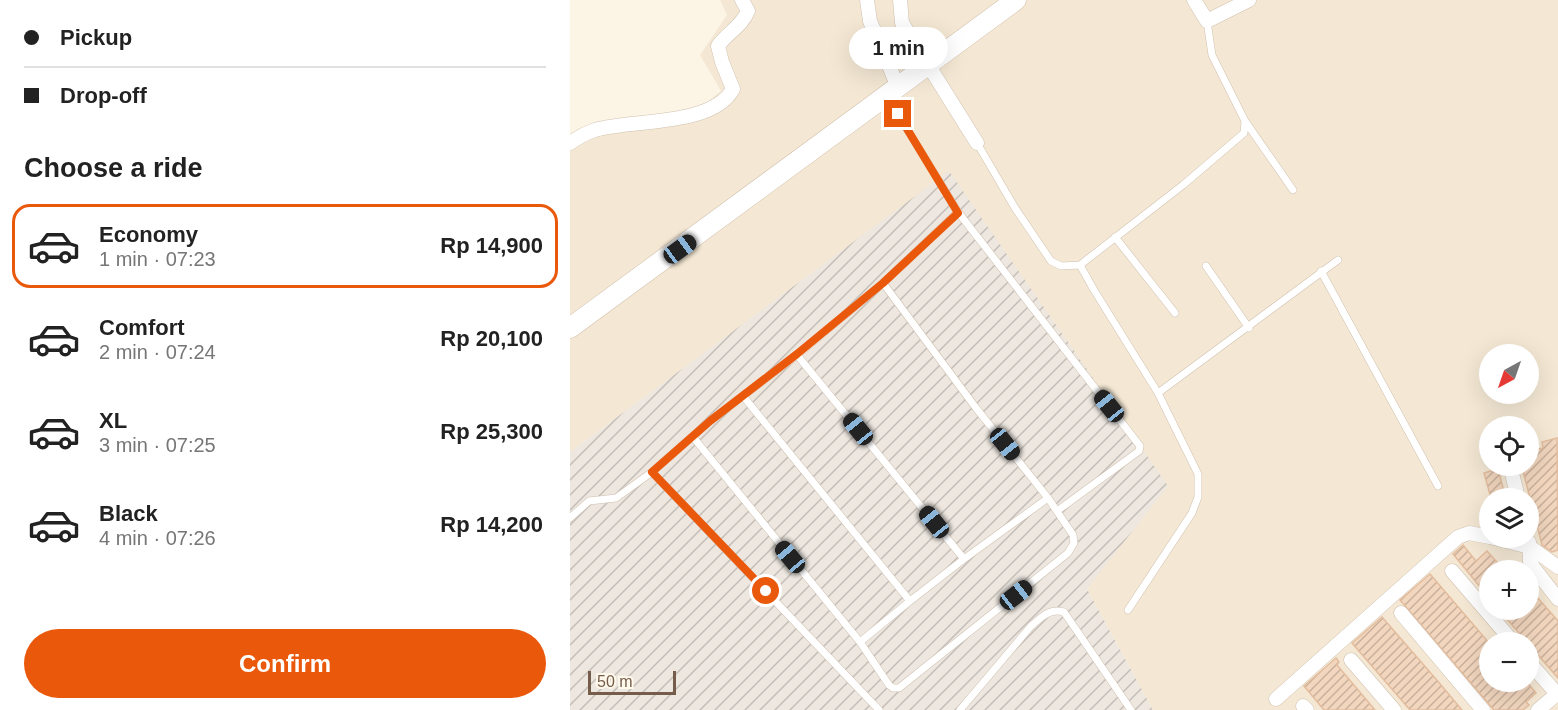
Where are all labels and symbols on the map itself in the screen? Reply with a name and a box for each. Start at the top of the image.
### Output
callout: 1 min [848,27,948,69]
route end [884,100,911,127]
car [660,231,700,267]
north arrow [1479,344,1539,404]
car [1091,386,1127,426]
car [840,409,876,449]
car [987,424,1023,464]
car [916,502,952,542]
car [772,537,808,577]
route start [752,577,779,604]
car [996,577,1036,613]
scale bar [588,668,676,696]

